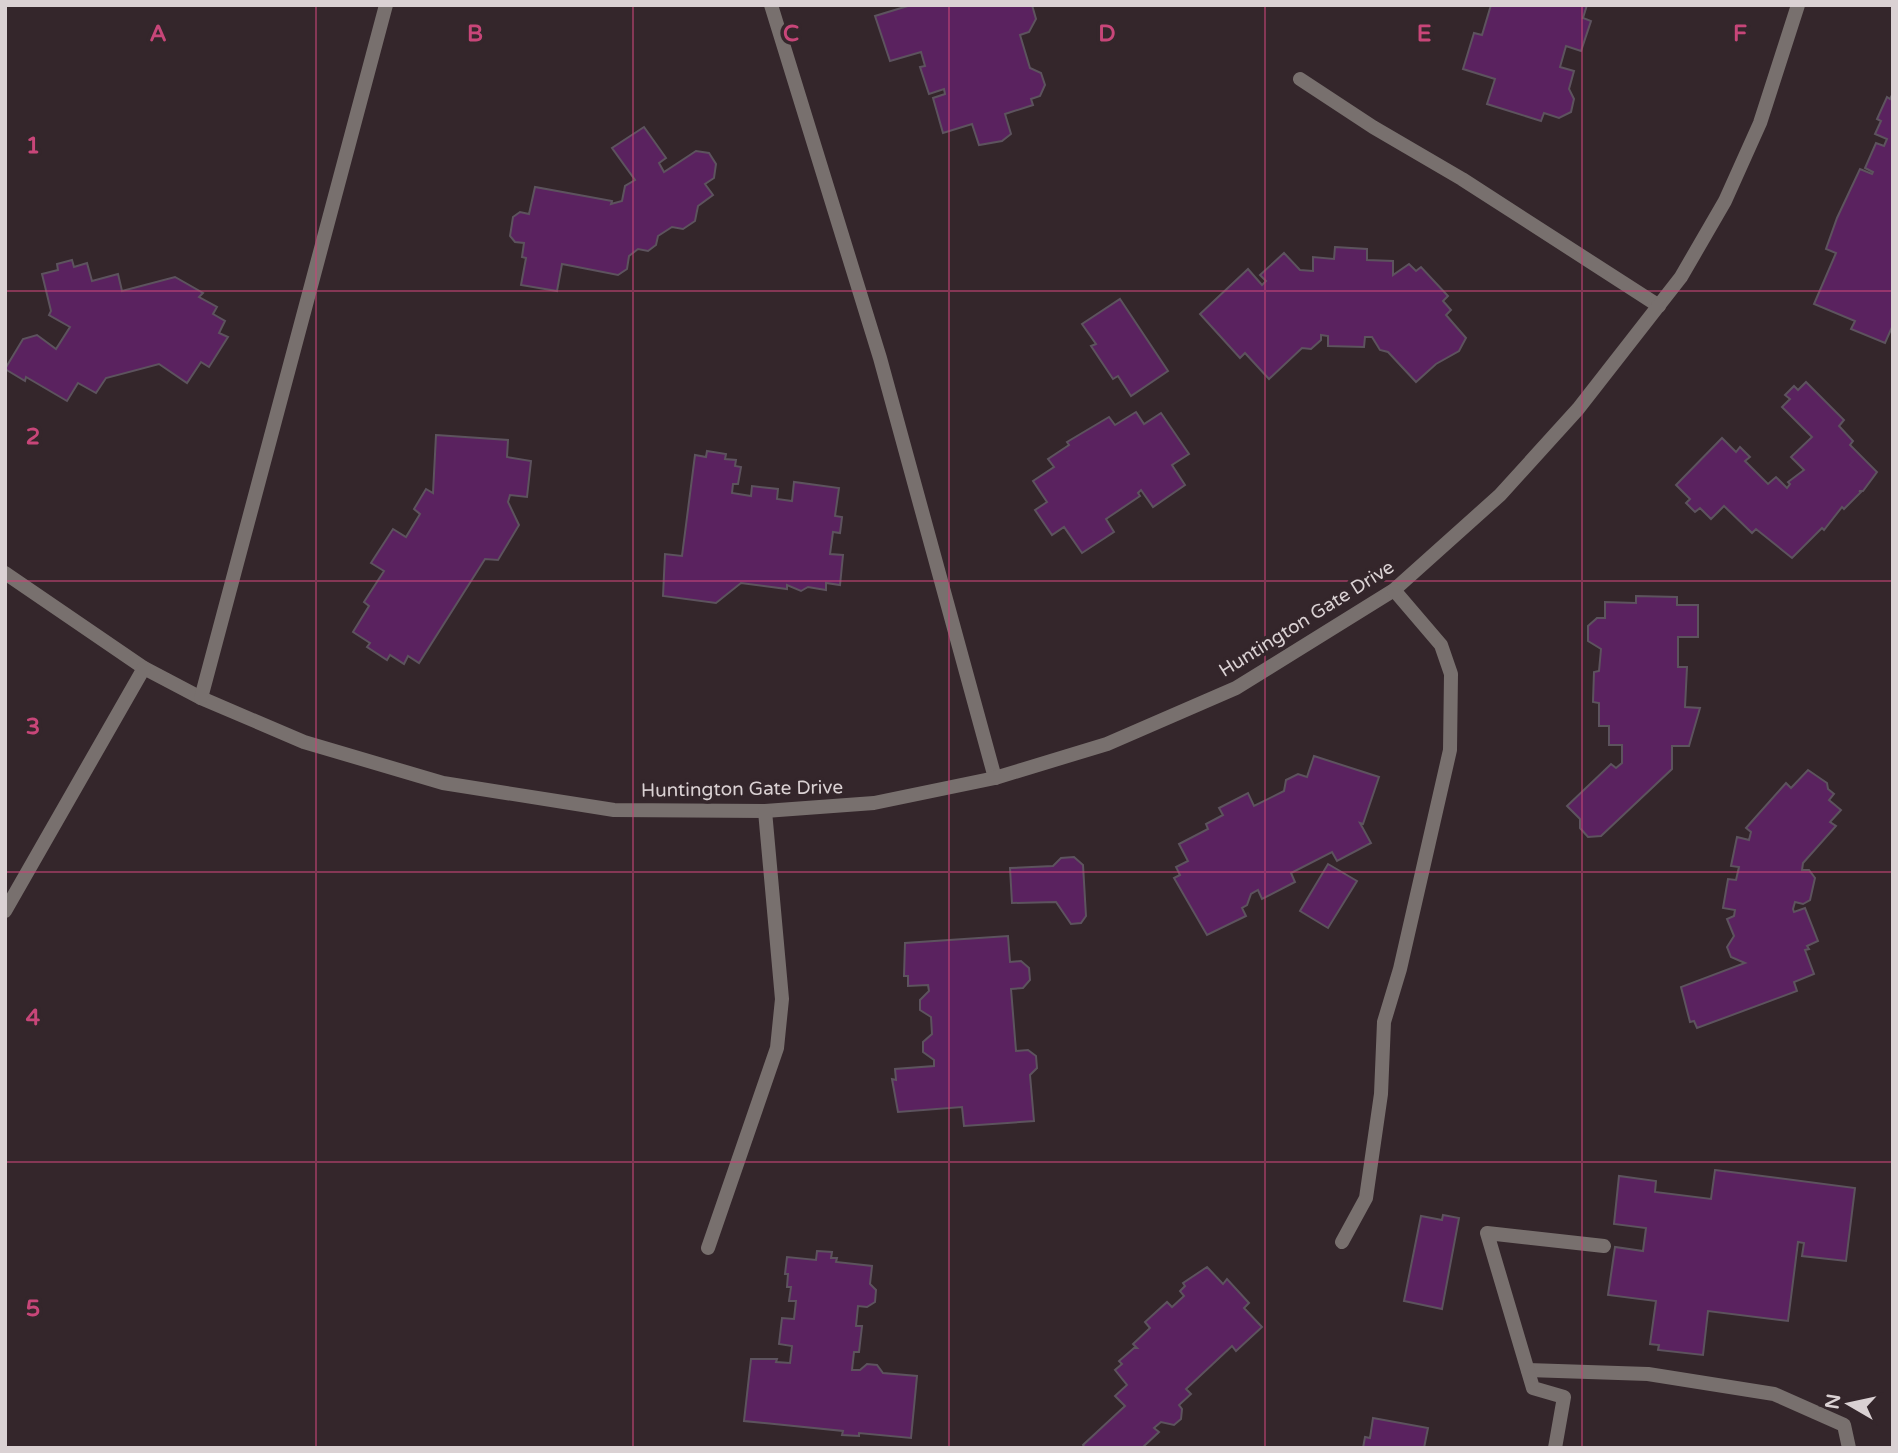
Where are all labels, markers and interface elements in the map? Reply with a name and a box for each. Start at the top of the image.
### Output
text: A [149,20,167,48]
text: B [467,20,483,48]
text: C [783,20,799,48]
text: D [1098,20,1116,48]
text: E [1417,20,1431,48]
text: F [1733,20,1747,48]
text: 1 [26,132,40,160]
text: 2 [26,423,40,451]
street label: Huntington Gate Drive [1215,556,1398,682]
text: 3 [26,713,40,741]
street label: Huntington Gate Drive [641,776,843,802]
text: 4 [26,1004,41,1032]
text: 5 [26,1295,40,1323]
north arrow [1814,1369,1884,1439]
text: N [1821,1392,1845,1411]

